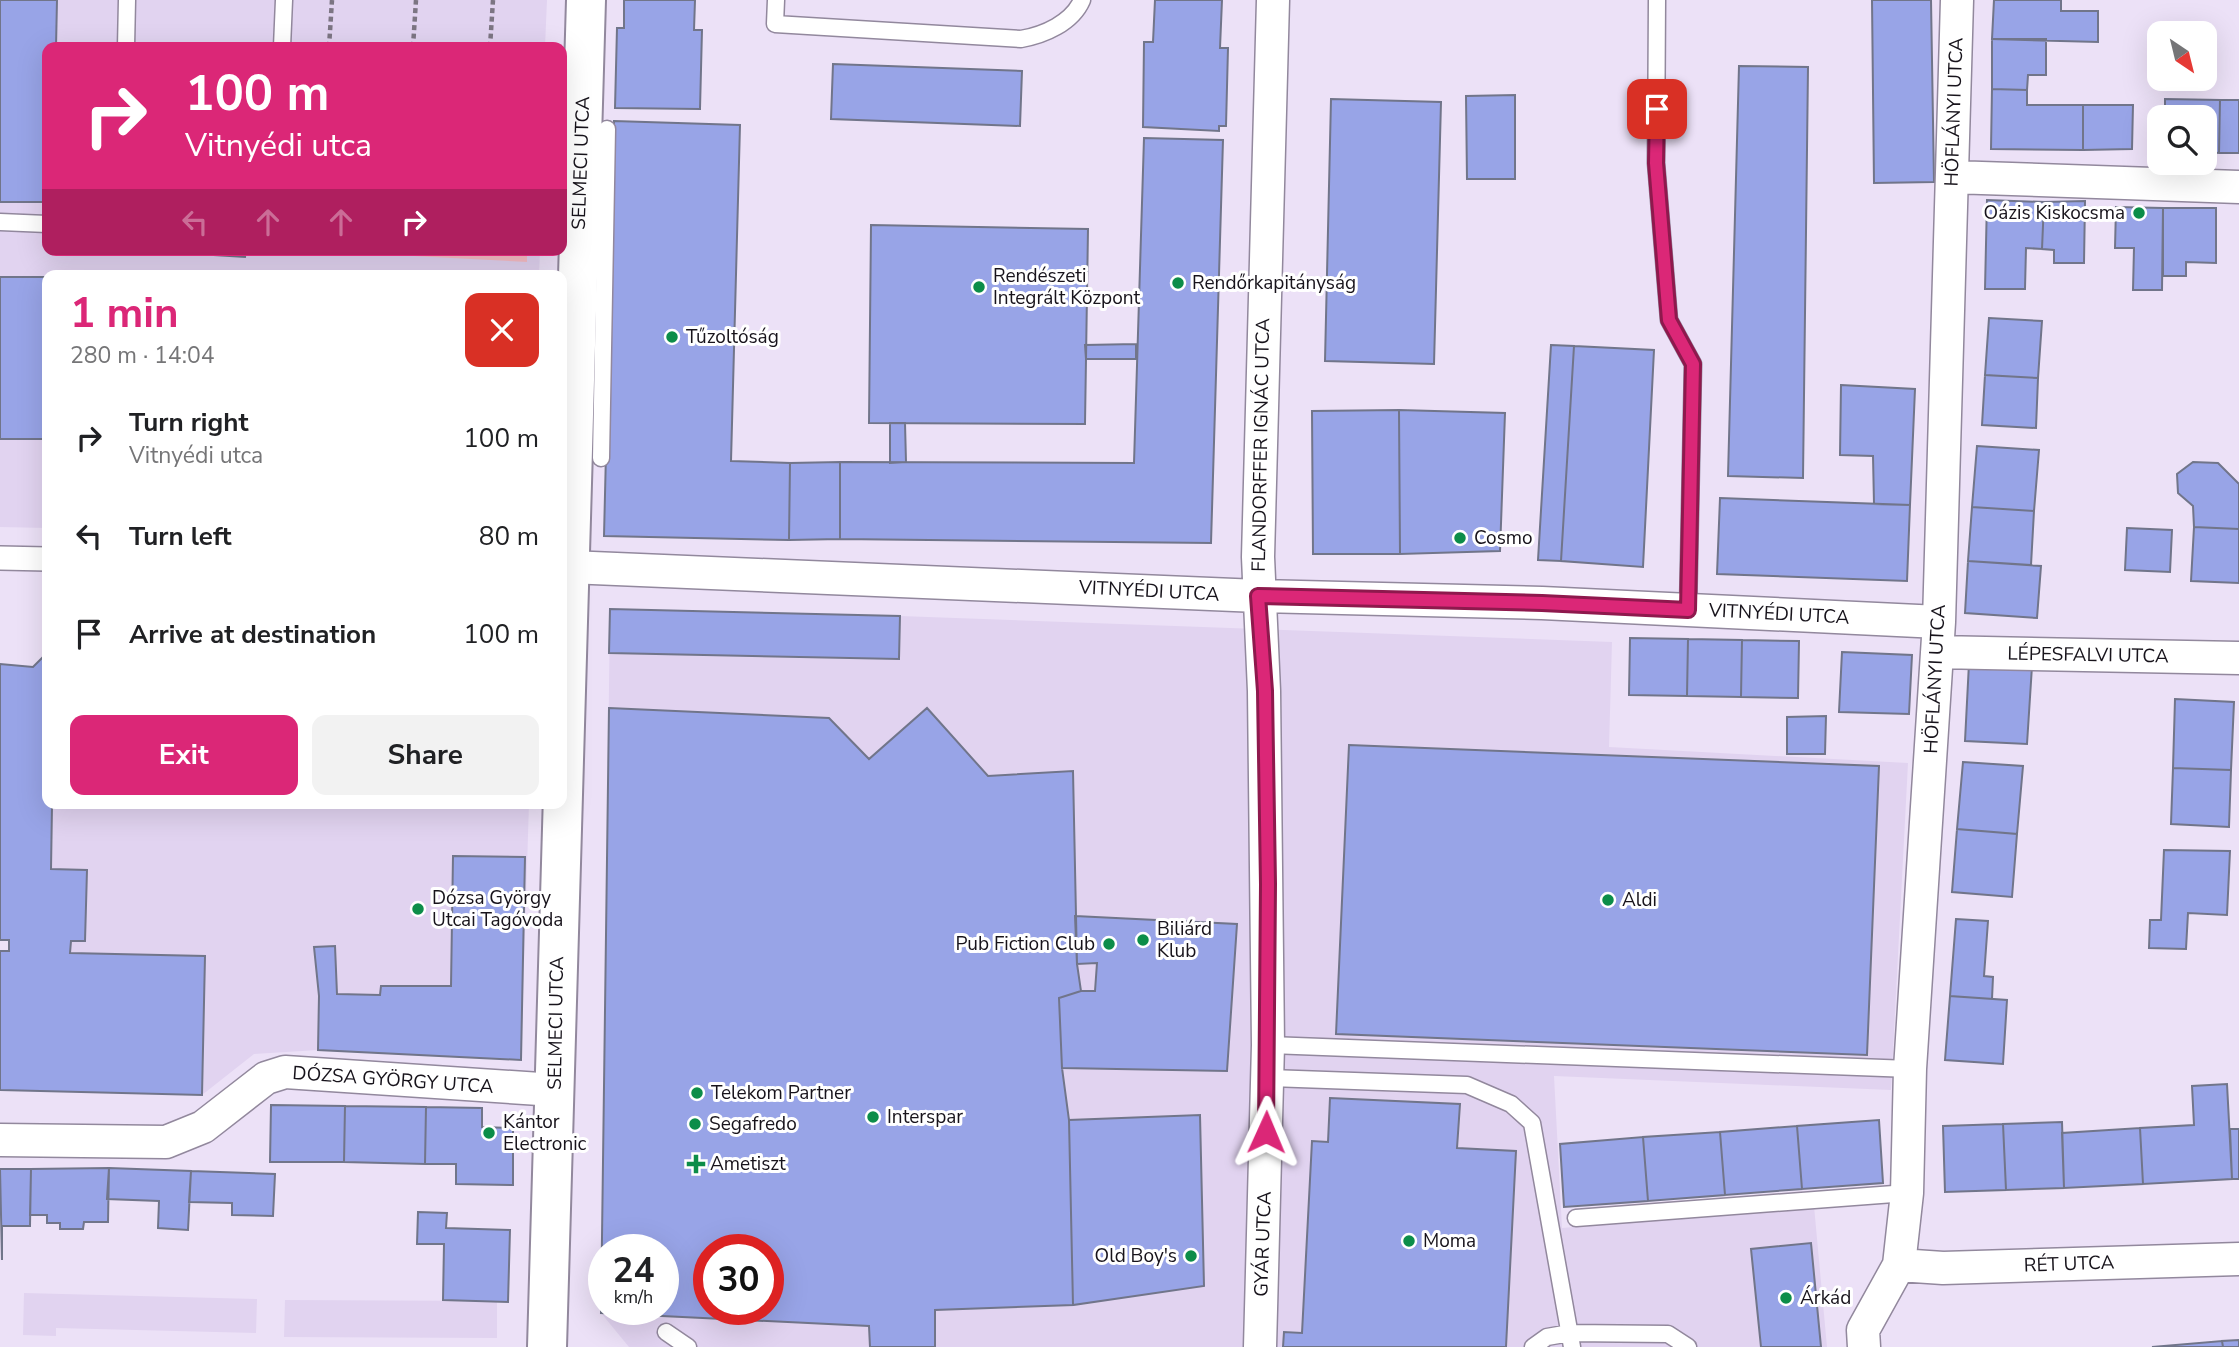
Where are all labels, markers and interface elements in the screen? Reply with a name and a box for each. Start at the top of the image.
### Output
north arrow [2147,21,2217,91]
map controls [2147,21,2217,175]
street label: HÖFLÁNYI UTCA [1938,37,1970,187]
text: 100 m [185,60,329,127]
icon: right [70,70,161,161]
pin [1627,79,1687,139]
icon: arrive [1638,90,1676,128]
street label: SELMECI UTCA [566,96,596,230]
button: search [2147,105,2217,175]
text: Vitnyédi utca [185,124,372,167]
place label: Oázis Kiskocsma [1984,200,2125,226]
icon: left [176,203,214,241]
icon: ahead [249,203,287,241]
icon: ahead [322,203,360,241]
icon: right [395,203,433,241]
marker: Oázis Kiskocsma [2131,205,2147,221]
place label: Rendészeti Integrált Központ [993,263,1141,311]
place label: Rendőrkapitányság [1192,270,1356,296]
marker: Rendőrkapitányság [1170,275,1186,291]
marker: Rendészeti Integrált Központ [971,279,987,295]
text: 1 min [70,285,179,342]
button: close [465,293,539,367]
street label: FLANDORFFER IGNÁC UTCA [1246,318,1276,572]
place label: Tűzoltóság [686,324,779,350]
marker: Tűzoltóság [664,329,680,345]
text: 280 m · 14:04 [70,340,215,371]
text: Turn right [129,405,248,440]
icon: right [70,419,108,457]
text: 100 m [463,421,539,456]
text: Vitnyédi utca [129,440,263,471]
icon: left [70,517,108,555]
text: Turn left [129,519,232,554]
text: 80 m [479,519,539,554]
place label: Cosmo [1474,525,1533,551]
marker: Cosmo [1452,530,1468,546]
street label: VITNYÉDI UTCA [1077,574,1220,608]
street label: VITNYÉDI UTCA [1707,597,1850,631]
street label: HÖFLÁNYI UTCA [1918,604,1952,754]
icon: arrive [70,615,108,653]
text: Arrive at destination [129,617,376,652]
text: 100 m [463,617,539,652]
street label: LÉPESFALVI UTCA [2007,641,2169,669]
button: Exit [70,715,298,795]
button: Share [312,715,539,795]
place label: Dózsa György Utcai Tagóvoda [432,885,563,933]
place label: Aldi [1622,887,1657,913]
marker: Aldi [1600,892,1616,908]
marker: Dózsa György Utcai Tagóvoda [410,901,426,917]
place label: Biliárd Klub [1157,916,1212,964]
place label: Pub Fiction Club [955,931,1095,957]
marker: Biliárd Klub [1135,932,1151,948]
marker: Pub Fiction Club [1101,936,1117,952]
street label: SELMECI UTCA [542,956,570,1090]
street label: DÓZSA GYÖRGY UTCA [292,1060,495,1100]
place label: Telekom Partner [711,1080,851,1106]
marker: Telekom Partner [689,1085,705,1101]
position arrow [1229,1095,1303,1169]
place label: Interspar [887,1104,963,1130]
place label: Kántor Electronic [503,1109,587,1157]
marker: Interspar [865,1109,881,1125]
place label: Segafredo [709,1111,797,1137]
marker: Segafredo [687,1116,703,1132]
marker: Kántor Electronic [481,1125,497,1141]
place label: Ametiszt [710,1151,786,1177]
marker: Ametiszt [688,1156,704,1172]
street label: GYÁR UTCA [1248,1191,1278,1297]
place label: Moma [1423,1228,1476,1254]
marker: Moma [1401,1233,1417,1249]
speed limit sign: 30 [693,1234,784,1325]
place label: Old Boy's [1095,1243,1177,1269]
text: 24 [612,1247,655,1294]
marker: Old Boy's [1183,1248,1199,1264]
street label: RÉT UTCA [2023,1249,2115,1279]
text: km/h [614,1285,653,1309]
place label: Árkád [1800,1285,1851,1311]
marker: Árkád [1778,1290,1794,1306]

